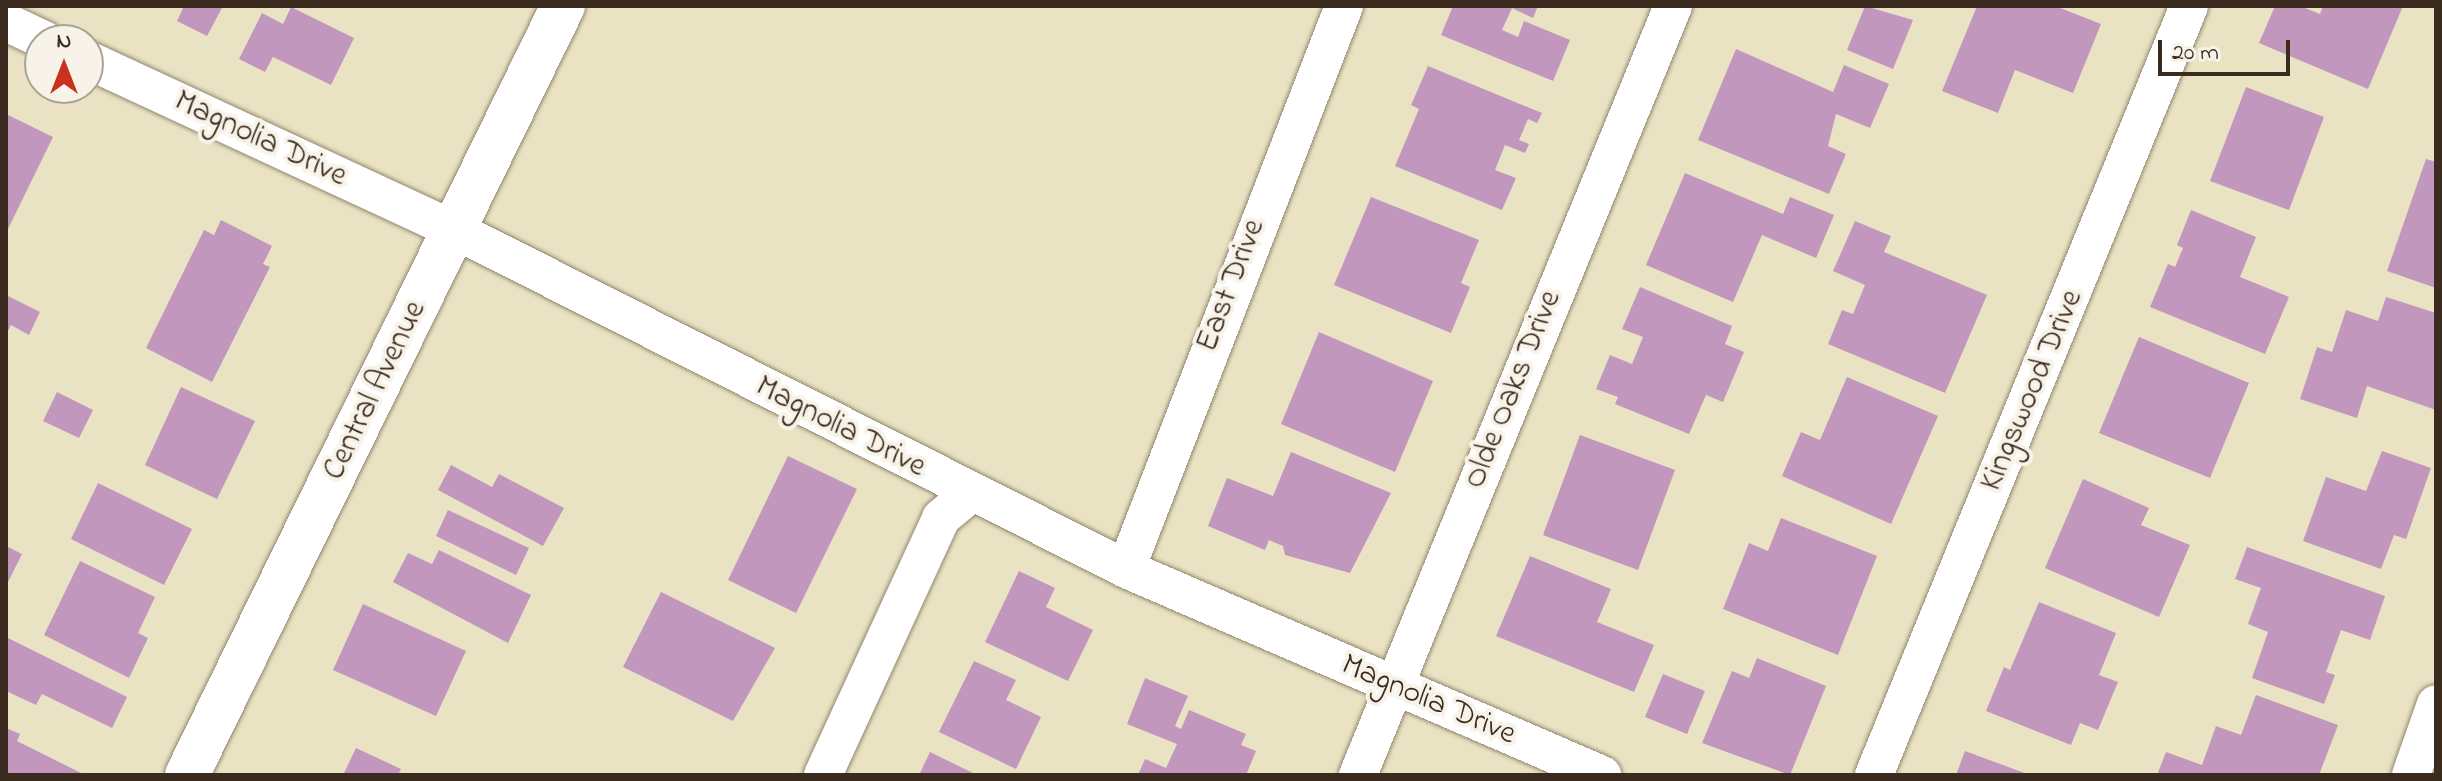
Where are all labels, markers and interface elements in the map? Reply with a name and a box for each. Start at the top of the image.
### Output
north arrow [24,24,104,104]
scale bar [2162,24,2294,74]
text: N [57,26,71,58]
text: 20 m [2172,36,2219,71]
street label: Magnolia Drive [168,83,352,197]
street label: East Drive [1189,214,1275,358]
street label: Olde Oaks Drive [1457,285,1571,495]
street label: Kingswood Drive [1973,285,2093,497]
street label: Central Avenue [316,295,436,487]
street label: Magnolia Drive [749,369,931,487]
street label: Magnolia Drive [1335,647,1521,755]

